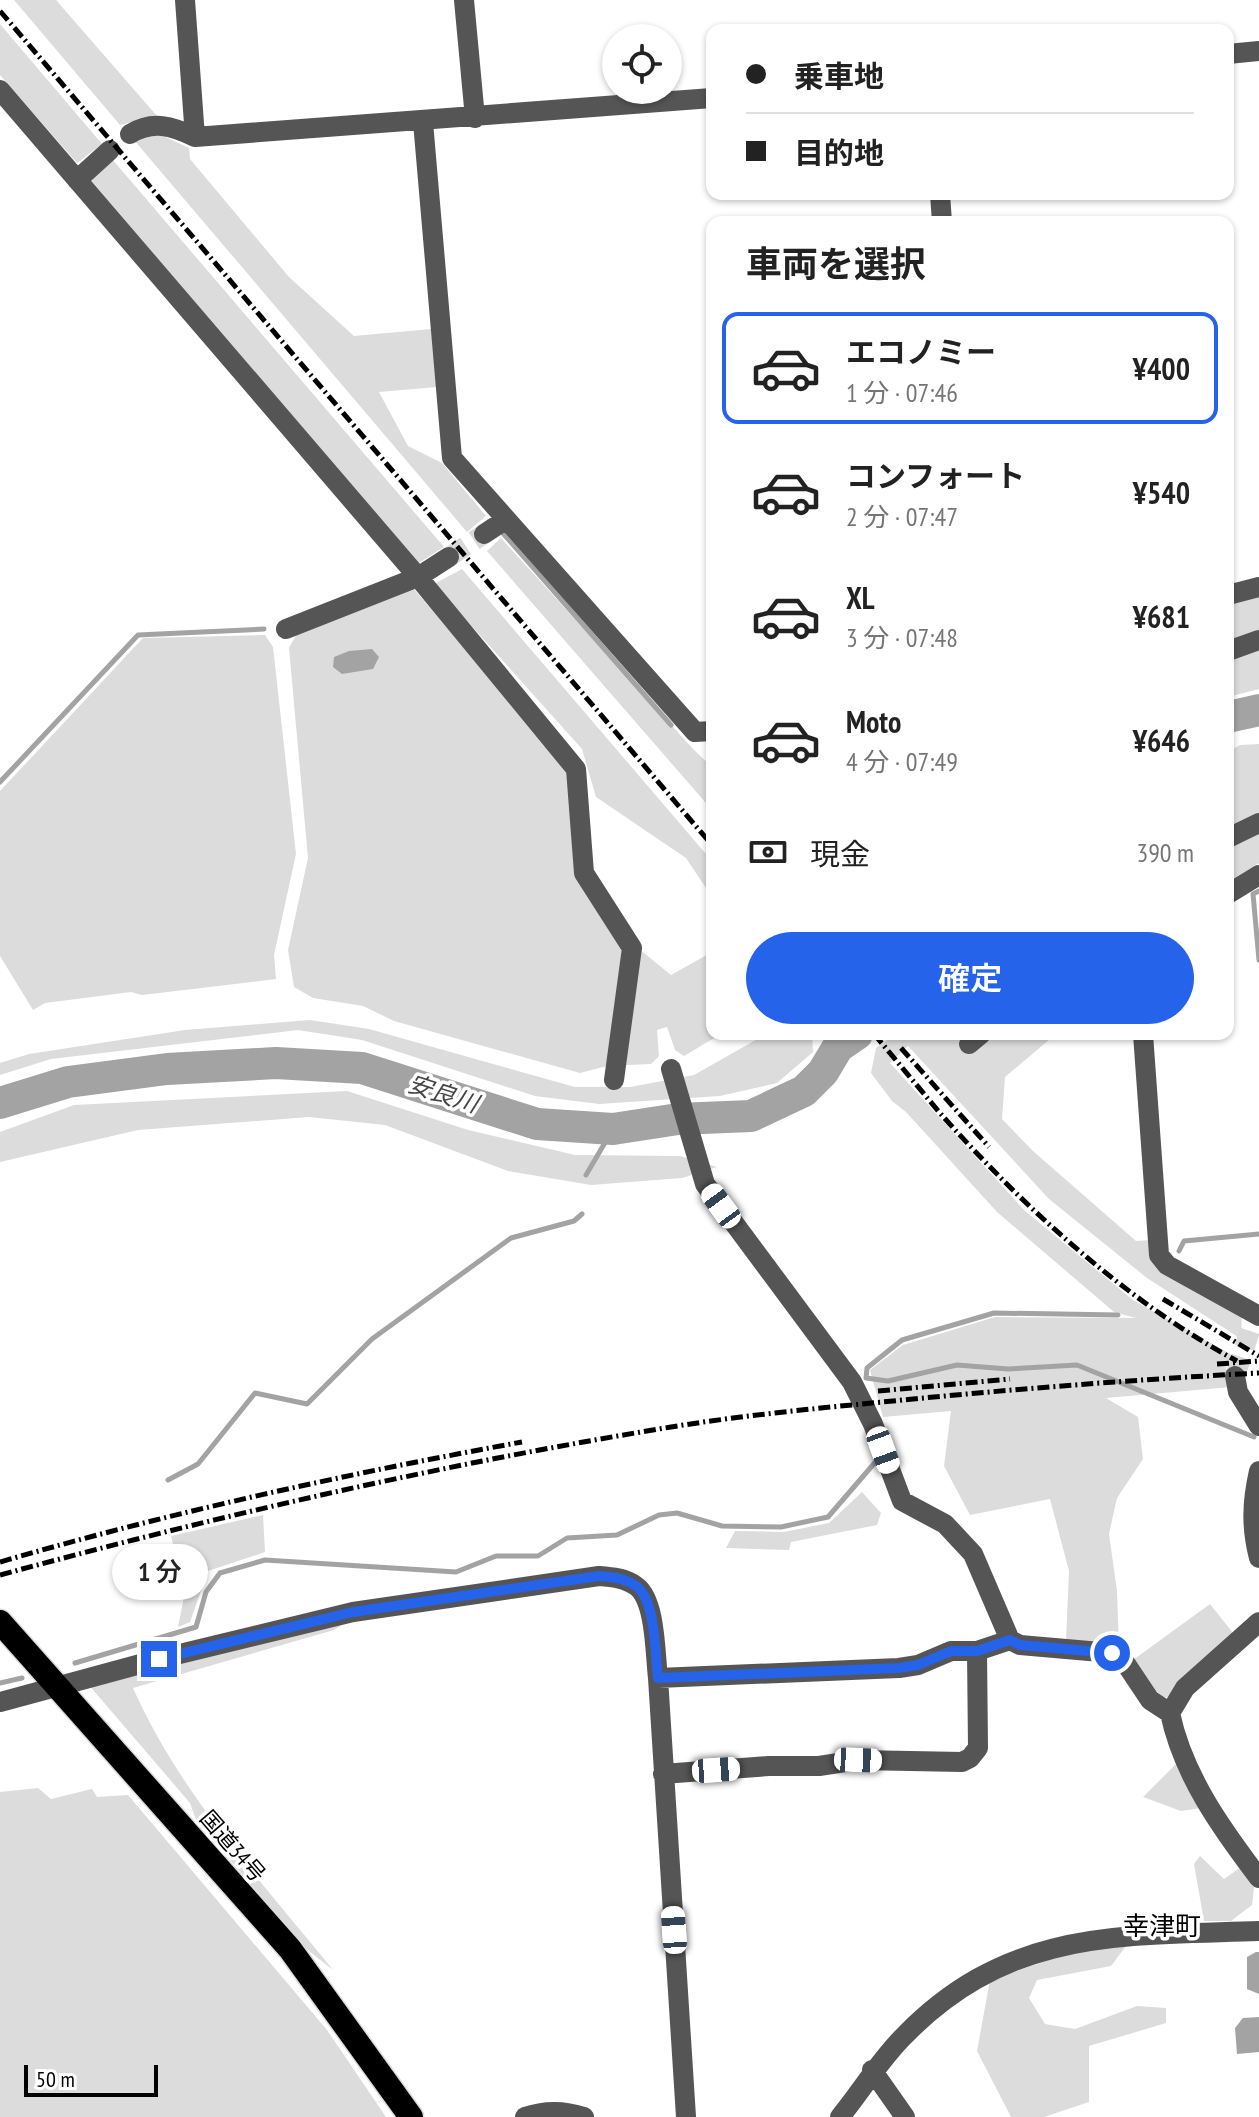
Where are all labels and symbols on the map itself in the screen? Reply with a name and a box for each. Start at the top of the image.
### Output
water label: 安良川 [404,1068,485,1120]
car [697,1180,745,1232]
car [864,1423,902,1477]
callout: 1 分 [111,1543,207,1599]
route start [1094,1635,1130,1671]
route end [141,1641,177,1677]
car [834,1747,882,1773]
car [691,1756,741,1784]
street label: 国道34号 [194,1804,272,1888]
car [660,1905,688,1955]
district label: 幸津町 [1123,1909,1201,1942]
scale bar [24,2061,158,2097]

